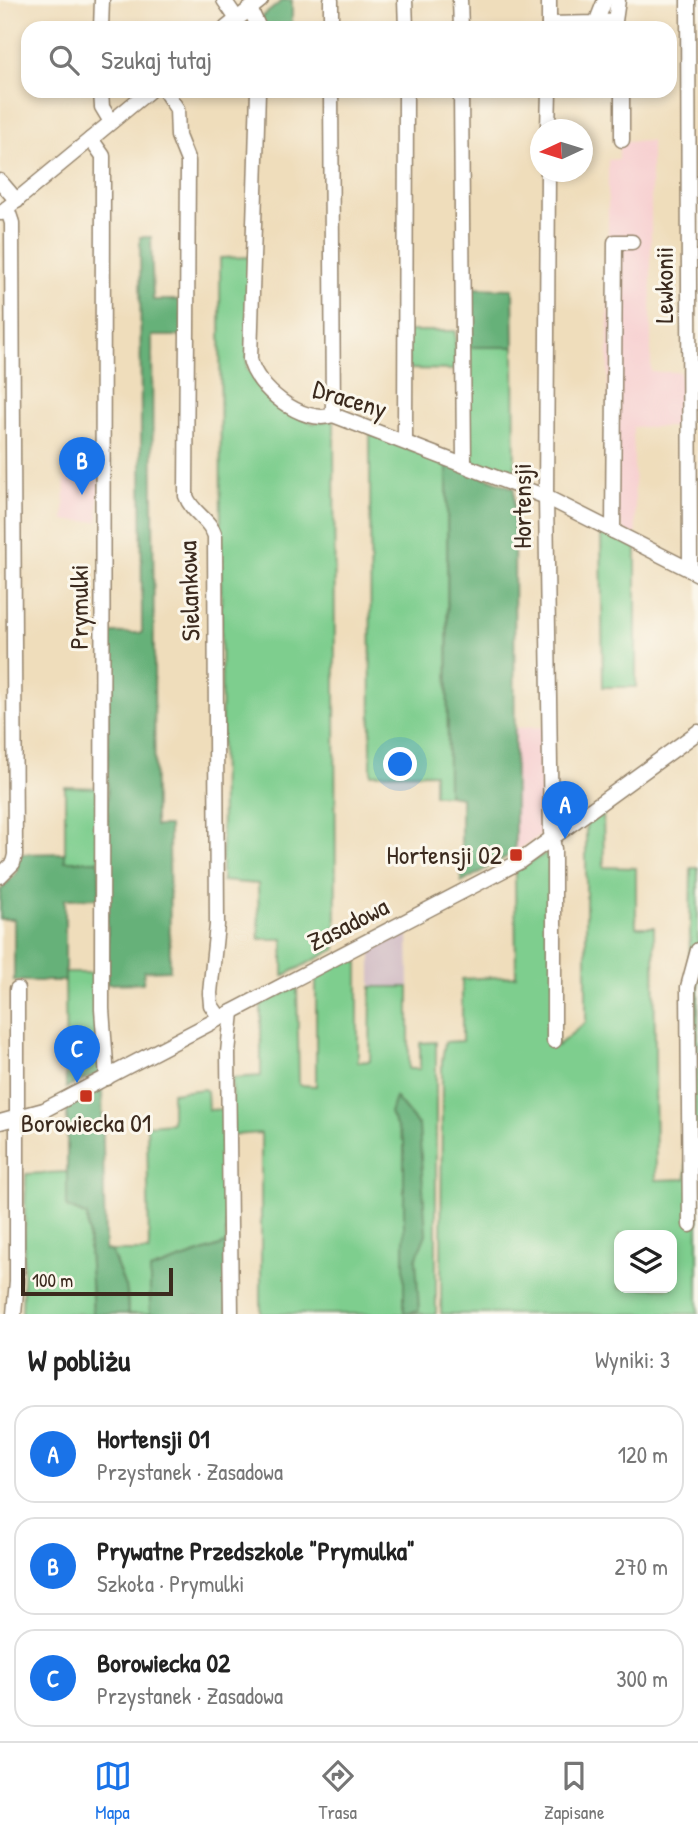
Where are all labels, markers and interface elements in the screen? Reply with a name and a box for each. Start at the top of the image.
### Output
search box [21,21,677,98]
icon: search [45,41,83,79]
text: Szukaj tutaj [101,42,212,77]
north arrow [530,119,593,182]
street label: Lewkonii [646,247,681,323]
street label: Draceny [309,371,391,426]
pin: B [59,437,105,495]
street label: Hortensji [504,463,539,549]
street label: Sielankowa [169,540,208,642]
street label: Prymulki [61,564,96,650]
your location [383,747,417,781]
pin: A [542,781,588,839]
place label: Hortensji 02 [387,837,502,872]
marker: Hortensji 02 [508,847,524,863]
street label: Zasadowa [301,888,394,959]
pin: C [54,1025,100,1083]
marker: Borowiecka 01 [78,1088,94,1104]
place label: Borowiecka 01 [21,1105,151,1140]
map controls [614,1230,677,1293]
button: layers [614,1230,677,1293]
scale bar [21,1265,173,1297]
text: 100 m [32,1267,73,1293]
text: W pobliżu [28,1340,130,1380]
text: Wyniki: 3 [595,1344,670,1375]
text: Hortensji 01 [97,1421,210,1456]
text: A [47,1439,59,1470]
text: 120 m [618,1439,668,1470]
text: Przystanek · Zasadowa [97,1456,283,1487]
text: Prywatne Przedszkole "Prymulka" [97,1533,415,1568]
text: B [47,1551,59,1582]
text: 270 m [615,1551,668,1582]
text: Szkoła · Prymulki [97,1568,244,1599]
text: Borowiecka 02 [97,1645,230,1680]
text: C [47,1663,59,1694]
text: 300 m [616,1663,668,1694]
text: Przystanek · Zasadowa [97,1680,283,1711]
tab: Mapa [94,1757,132,1825]
tab: Trasa [319,1757,357,1825]
tab: Zapisane [544,1757,604,1825]

